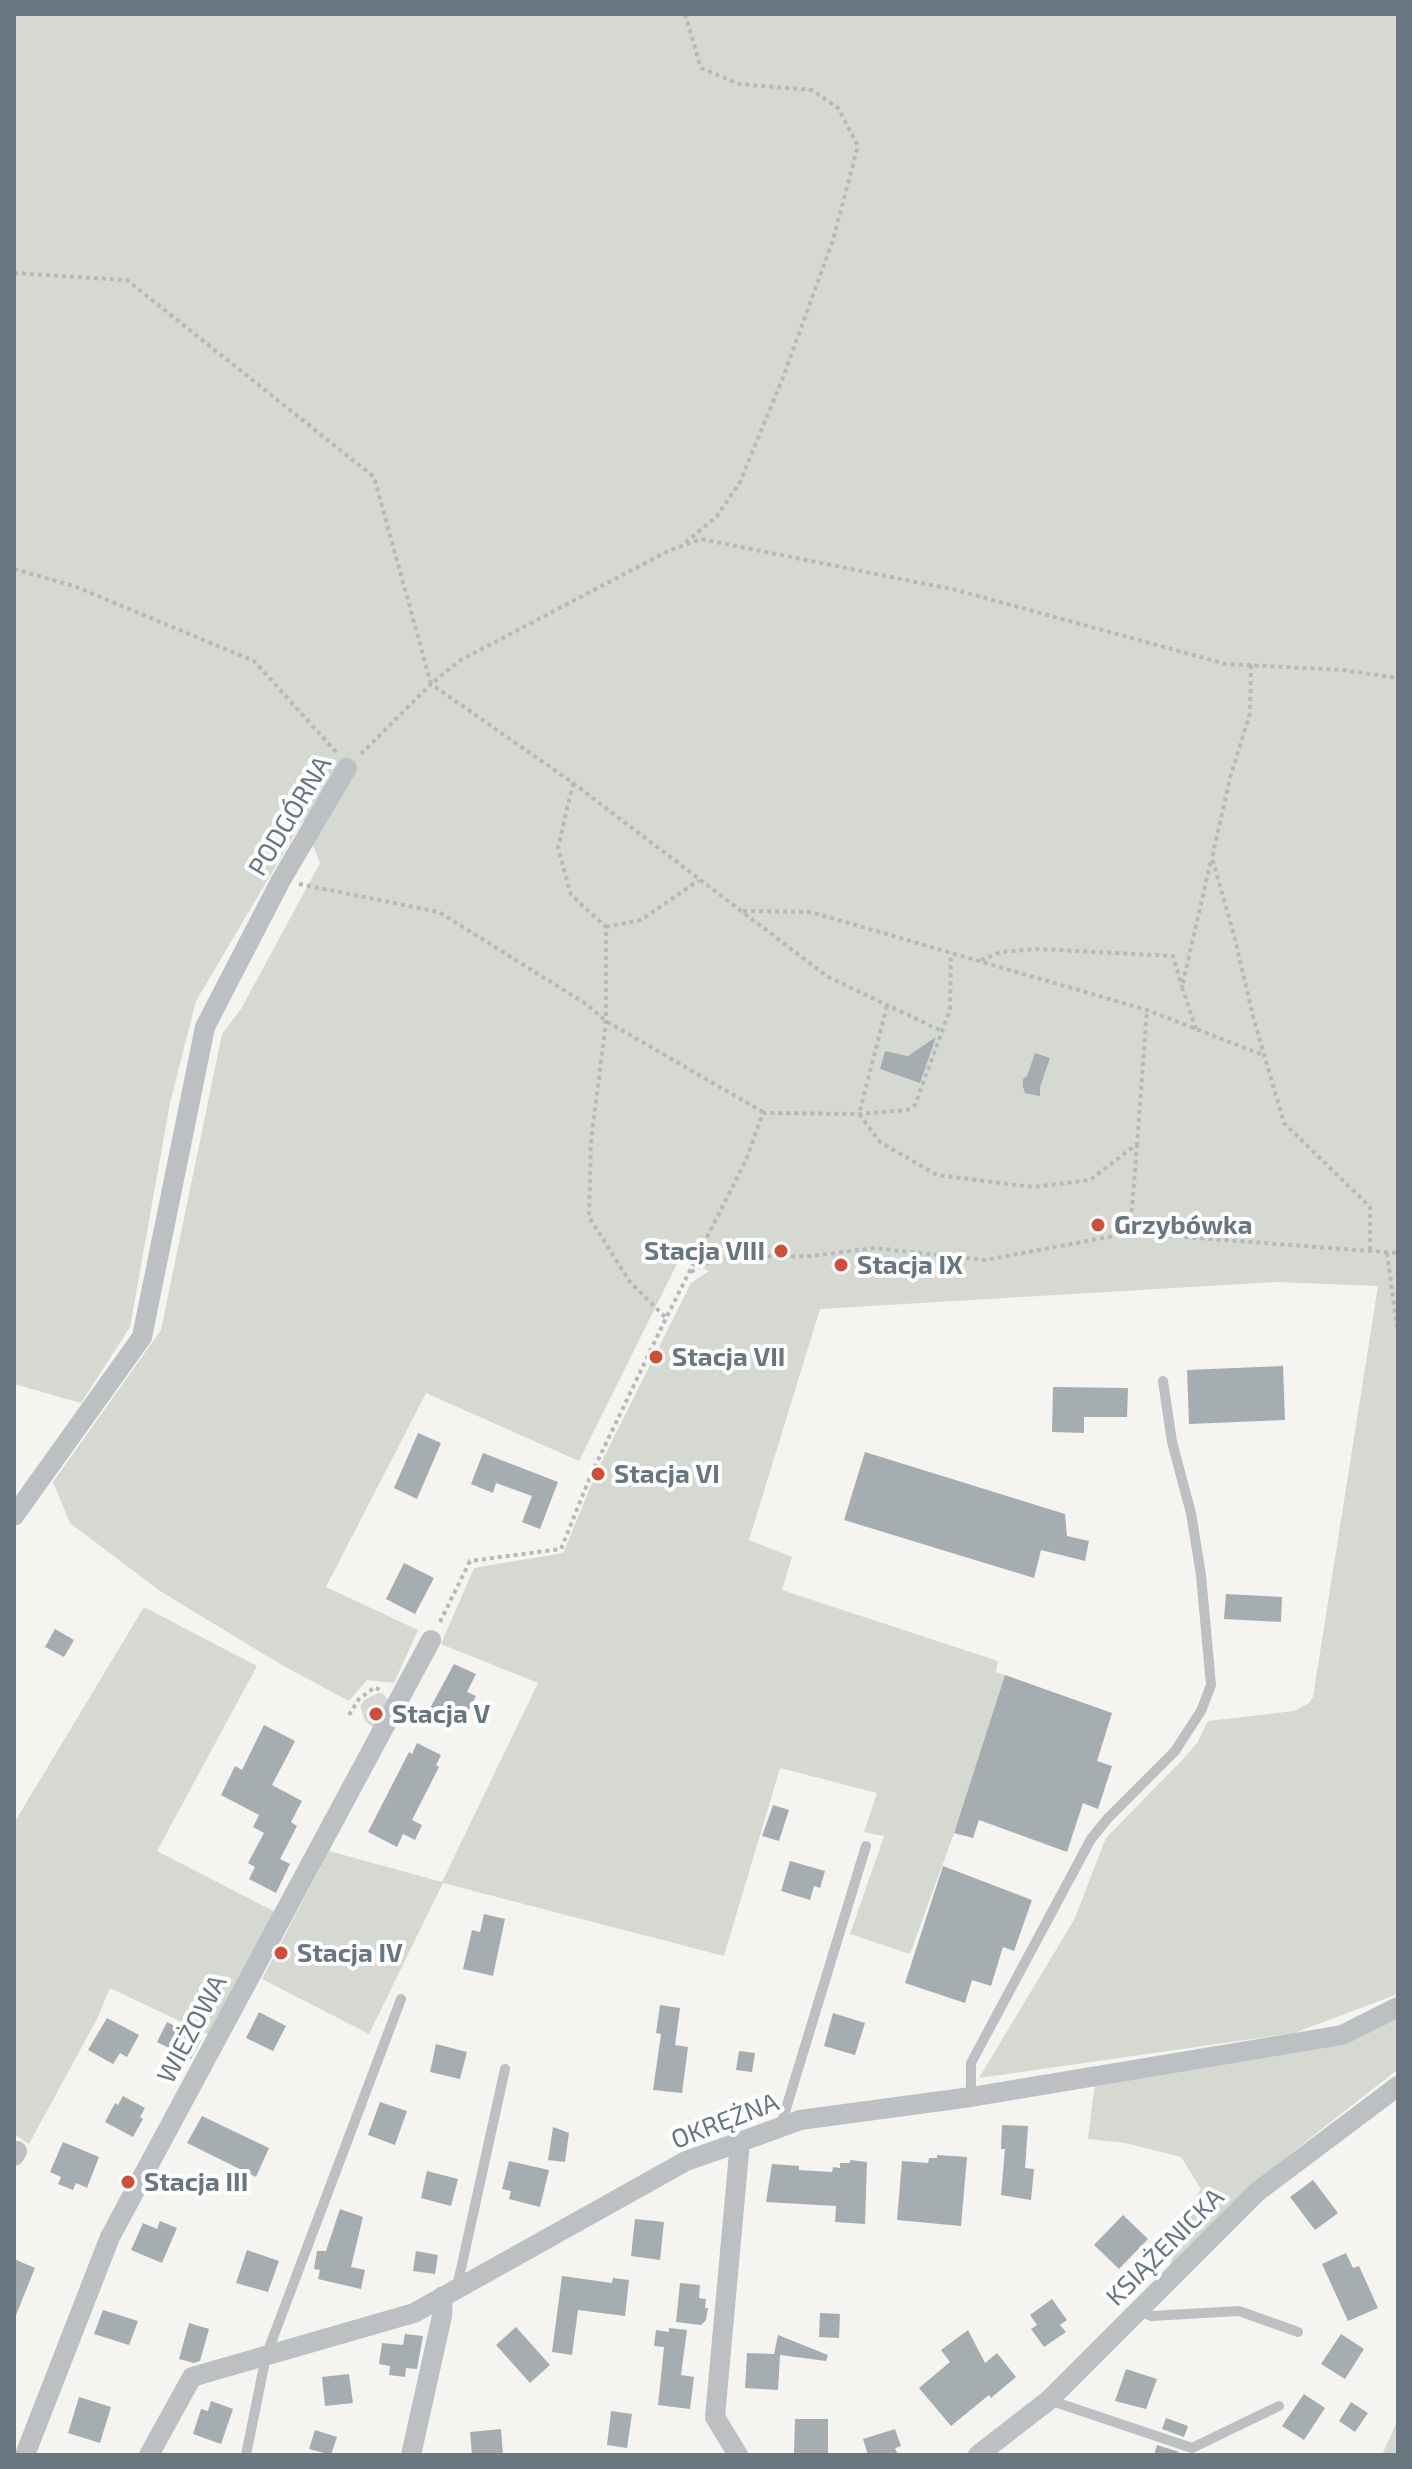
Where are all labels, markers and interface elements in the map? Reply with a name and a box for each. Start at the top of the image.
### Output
street label: PODGÓRNA [242,750,338,882]
place label: Grzybówka [1114,1209,1252,1241]
marker: Grzybówka [1089,1216,1107,1234]
place label: Stacja VIII [644,1235,765,1267]
marker: Stacja VIII [772,1242,790,1260]
place label: Stacja IX [857,1249,963,1281]
marker: Stacja IX [832,1256,850,1274]
place label: Stacja VII [672,1341,785,1373]
marker: Stacja VII [647,1348,665,1366]
place label: Stacja VI [614,1458,720,1490]
marker: Stacja VI [589,1465,607,1483]
place label: Stacja V [392,1698,490,1730]
marker: Stacja V [367,1705,385,1723]
place label: Stacja IV [297,1937,403,1969]
marker: Stacja IV [272,1944,290,1962]
street label: WIEŻOWA [150,1969,234,2089]
street label: OKRĘŻNA [667,2086,783,2156]
place label: Stacja III [144,2166,248,2198]
marker: Stacja III [119,2173,137,2191]
street label: KSIĄŻENICKA [1100,2182,1230,2312]

